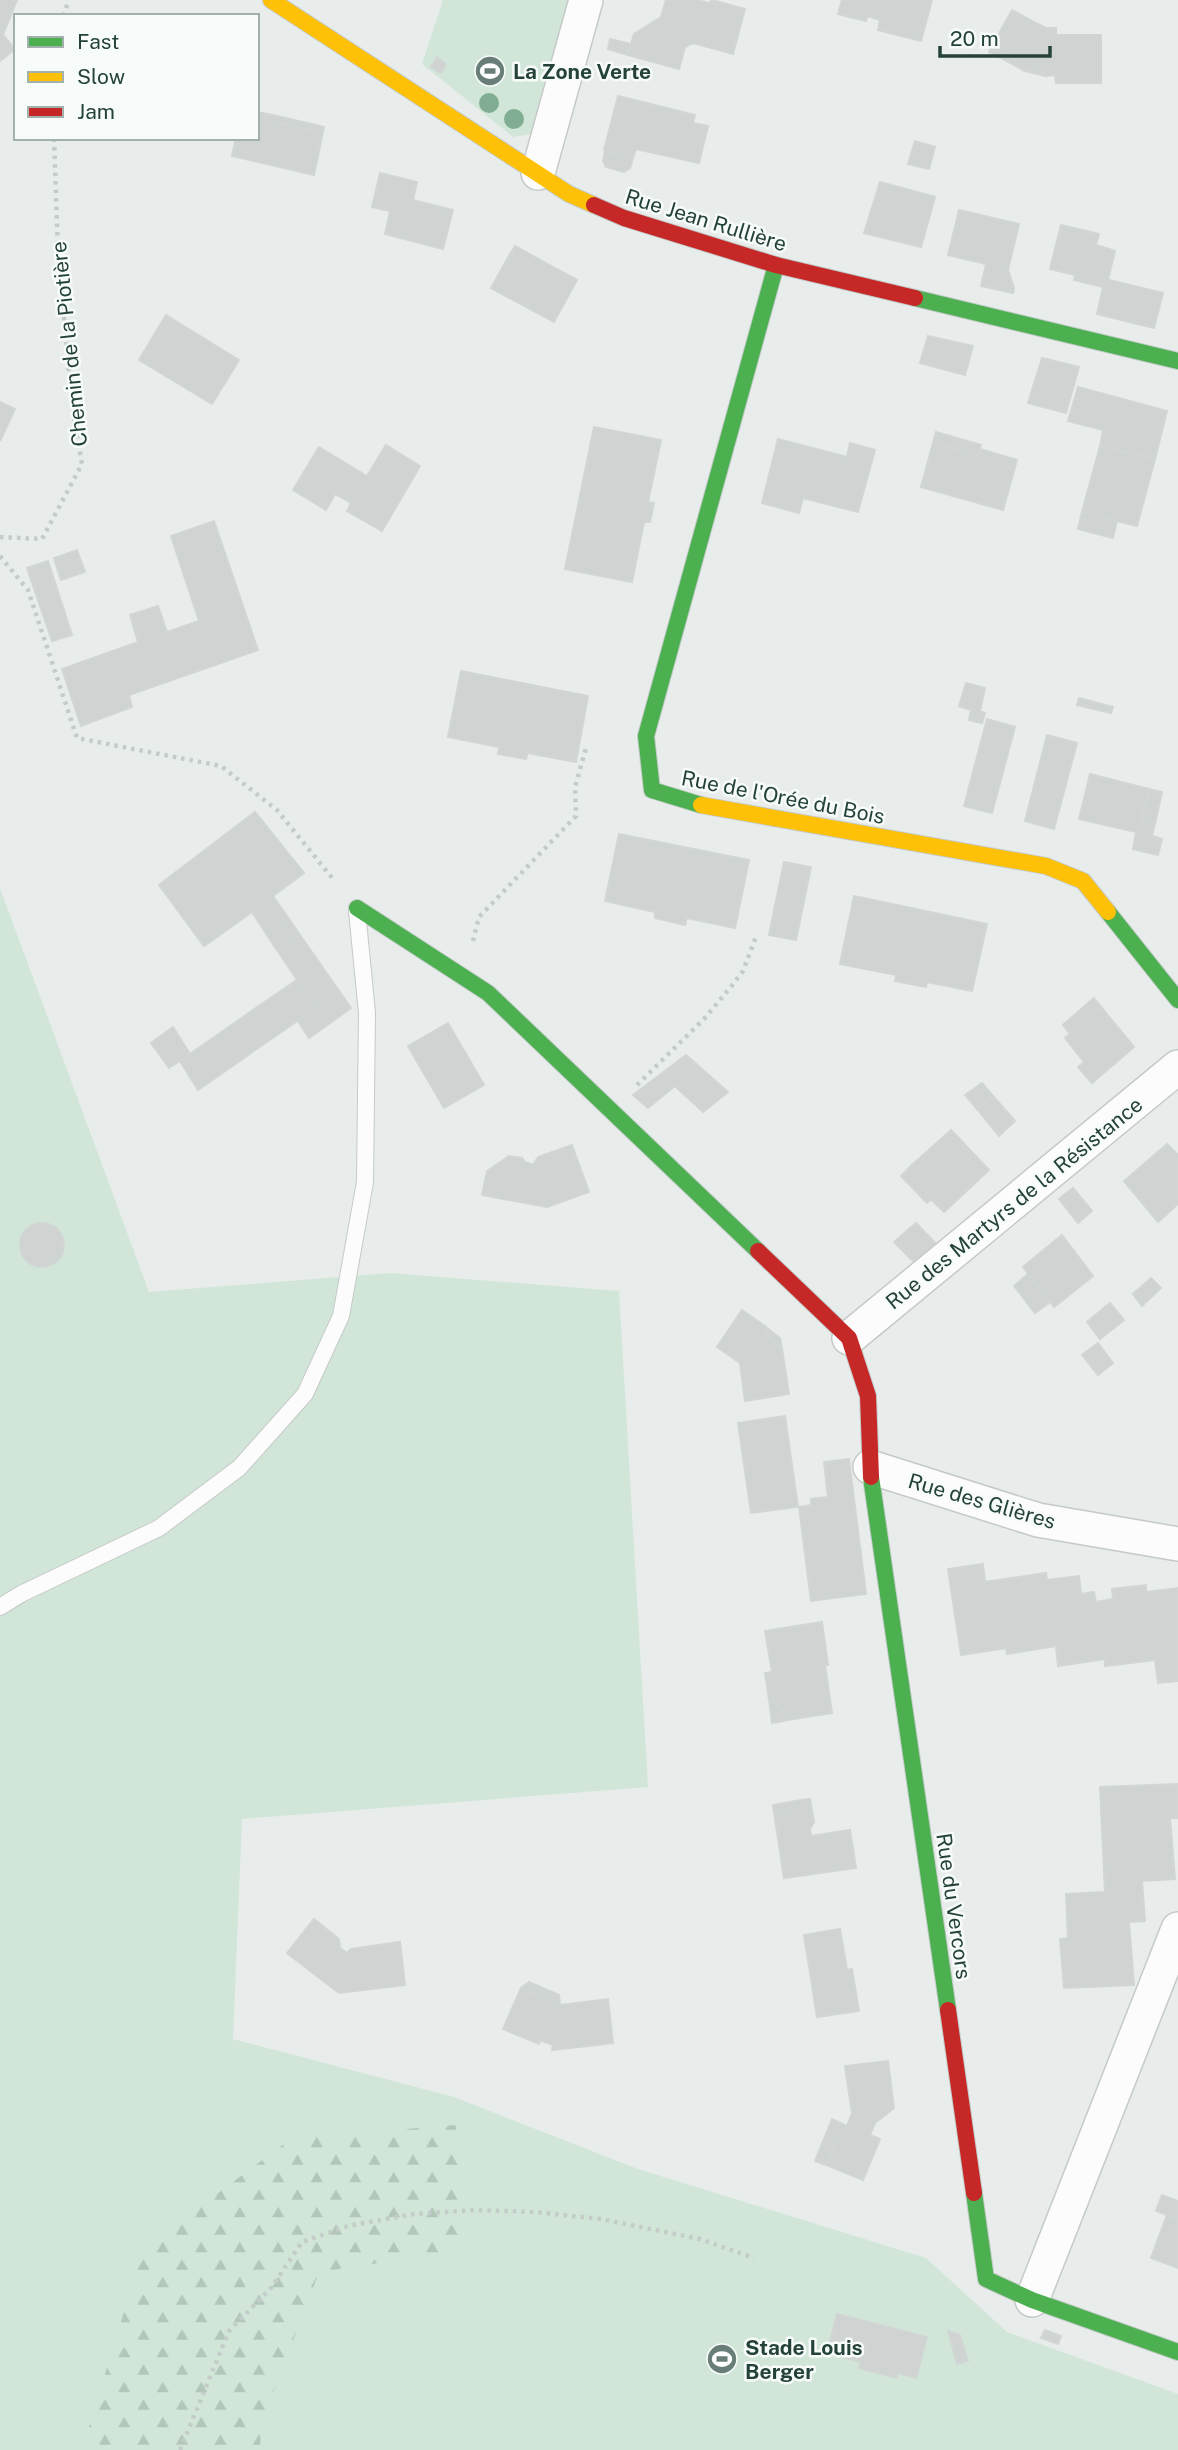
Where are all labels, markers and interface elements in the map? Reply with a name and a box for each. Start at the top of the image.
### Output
legend [14,14,259,140]
scale bar [940,14,1050,58]
text: 20 m [950,26,999,51]
text: Fast [77,29,119,54]
sports icon: La Zone Verte [473,54,507,88]
place label: La Zone Verte [513,59,651,84]
text: Slow [77,64,125,89]
text: Jam [77,99,115,124]
street label: Rue Jean Rullière [622,184,790,256]
street label: Chemin de la Piotière [46,240,92,448]
street label: Rue de l'Orée du Bois [679,765,887,829]
street label: Rue des Martyrs de la Résistance [881,1092,1147,1314]
street label: Rue des Glières [905,1468,1059,1534]
street label: Rue du Vercors [931,1831,977,1981]
place label: Stade Louis Berger [745,2335,863,2384]
sports icon: Stade Louis Berger [705,2342,739,2376]

